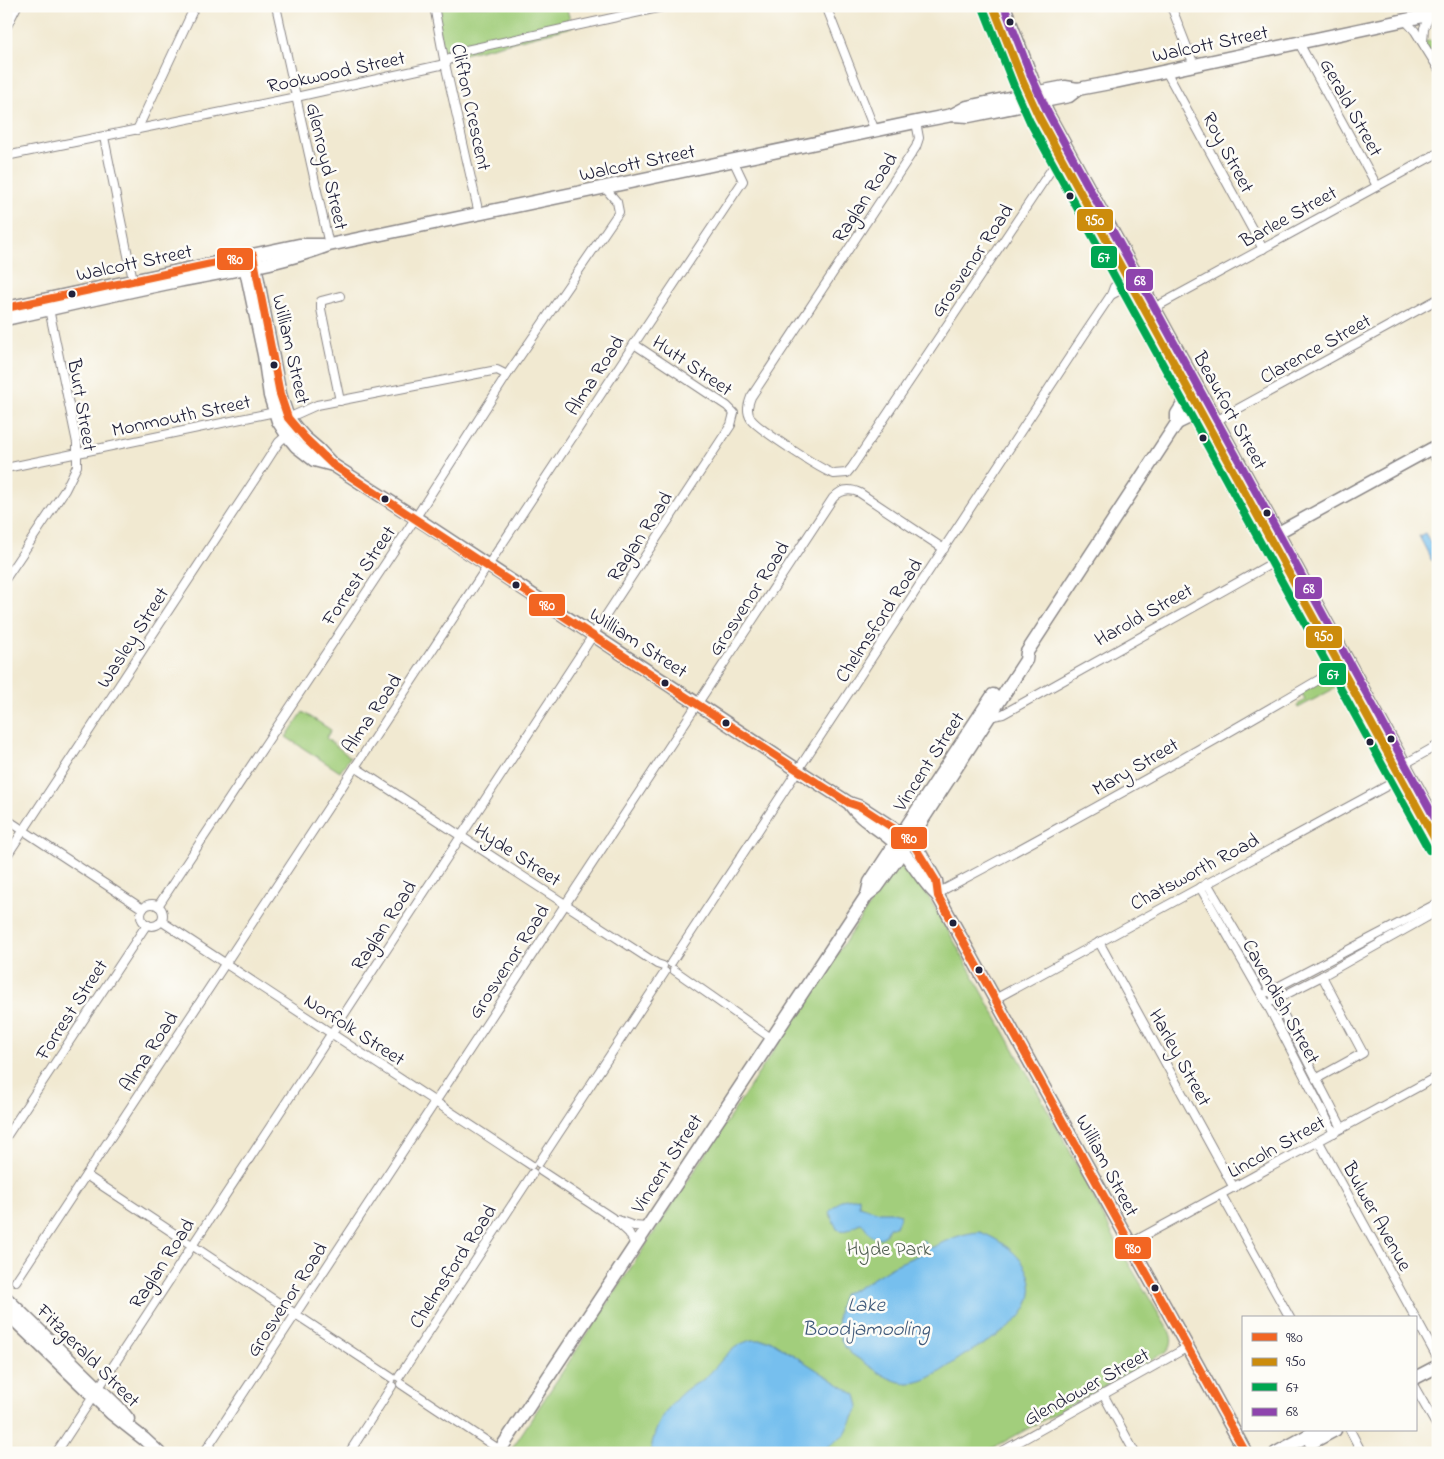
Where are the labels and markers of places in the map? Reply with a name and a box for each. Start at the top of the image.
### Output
unlabelled marker [1005,17,1015,27]
unlabelled marker [1065,191,1075,201]
unlabelled marker [67,289,77,299]
unlabelled marker [269,360,279,370]
unlabelled marker [1198,433,1208,443]
unlabelled marker [380,494,390,504]
unlabelled marker [1262,508,1272,518]
unlabelled marker [511,580,521,590]
unlabelled marker [660,678,670,688]
unlabelled marker [721,718,731,728]
unlabelled marker [1386,734,1396,744]
unlabelled marker [1365,737,1375,747]
unlabelled marker [948,918,958,928]
unlabelled marker [974,965,984,975]
unlabelled marker [1150,1283,1160,1293]

